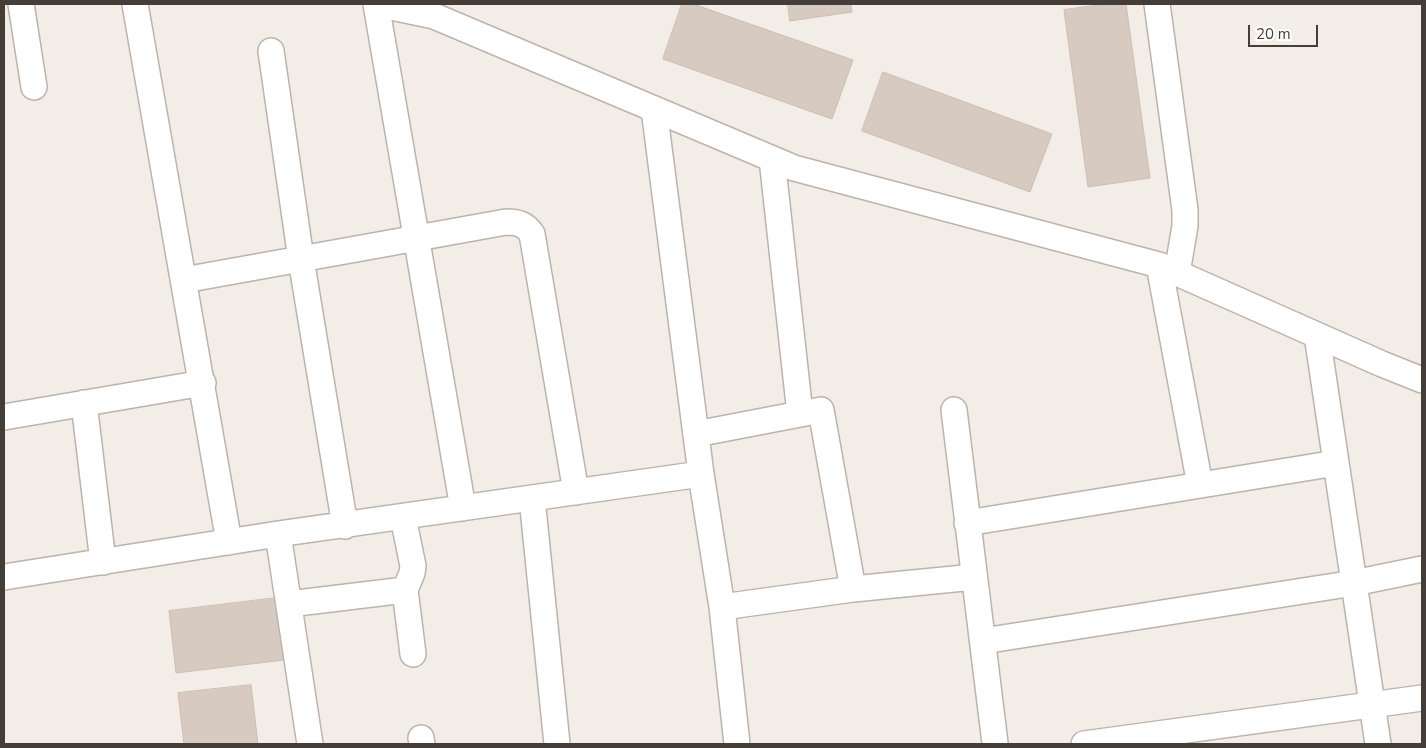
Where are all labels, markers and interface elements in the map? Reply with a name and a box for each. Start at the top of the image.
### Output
scale bar [1251,15,1321,47]
text: 20 m [1256,24,1291,44]

